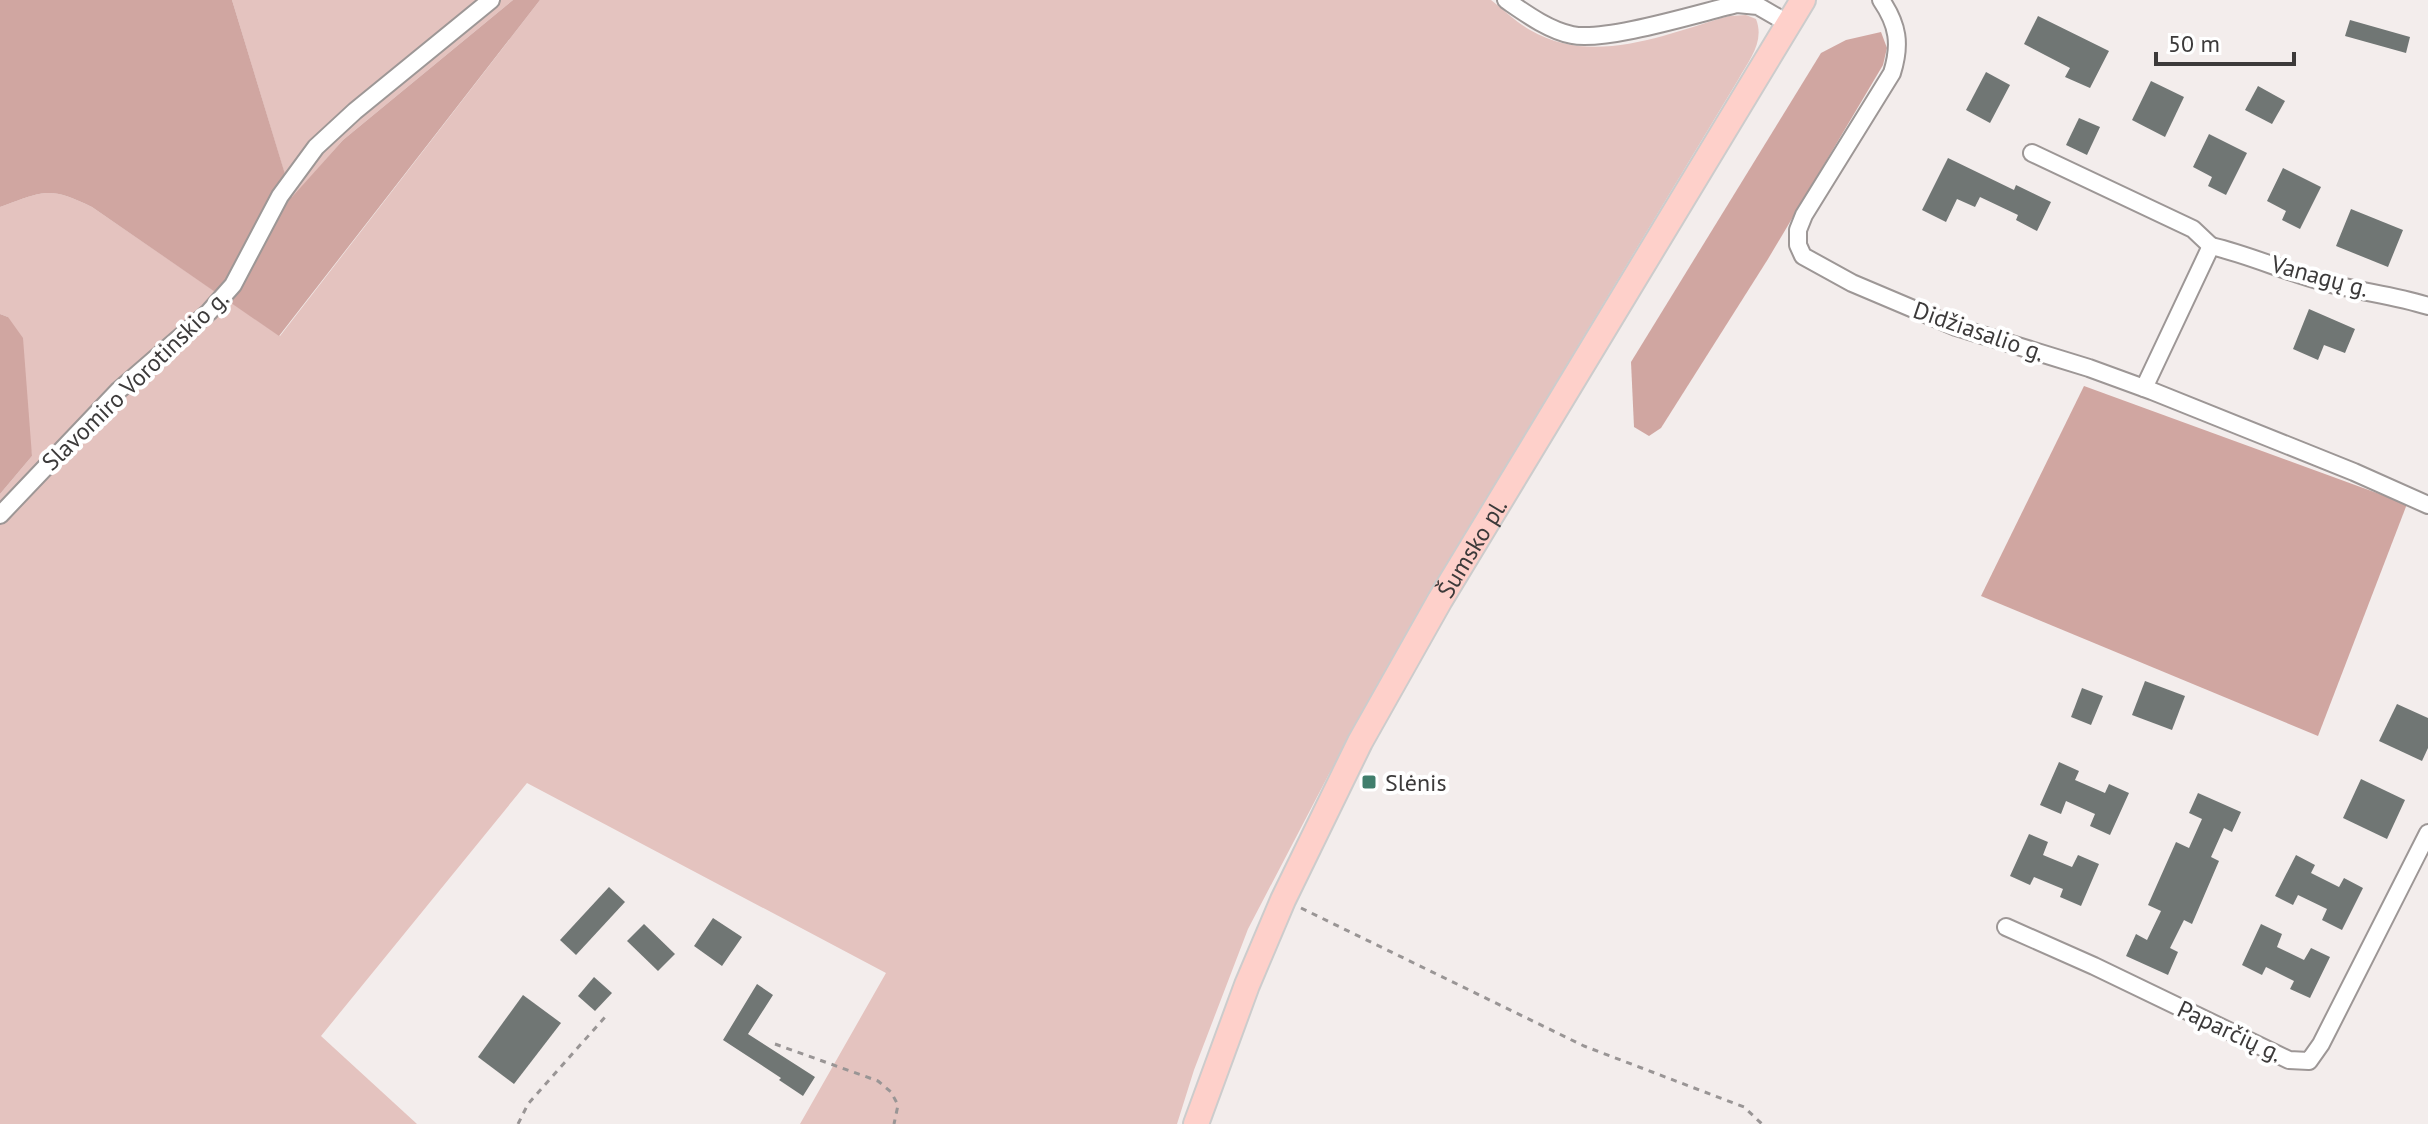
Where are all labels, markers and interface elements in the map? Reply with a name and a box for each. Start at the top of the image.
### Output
scale bar [2156,16,2294,66]
text: 50 m [2168,28,2220,59]
street label: Vanagų g. [2267,248,2372,304]
street label: Slavomiro Vorotinskio g. [35,283,235,477]
street label: Didžiasalio g. [1909,294,2049,368]
street label: Šumsko pl. [1430,492,1513,603]
place label: Slėnis [1385,767,1447,798]
marker: Slėnis [1360,773,1378,791]
street label: Paparčių g. [2173,993,2287,1069]

